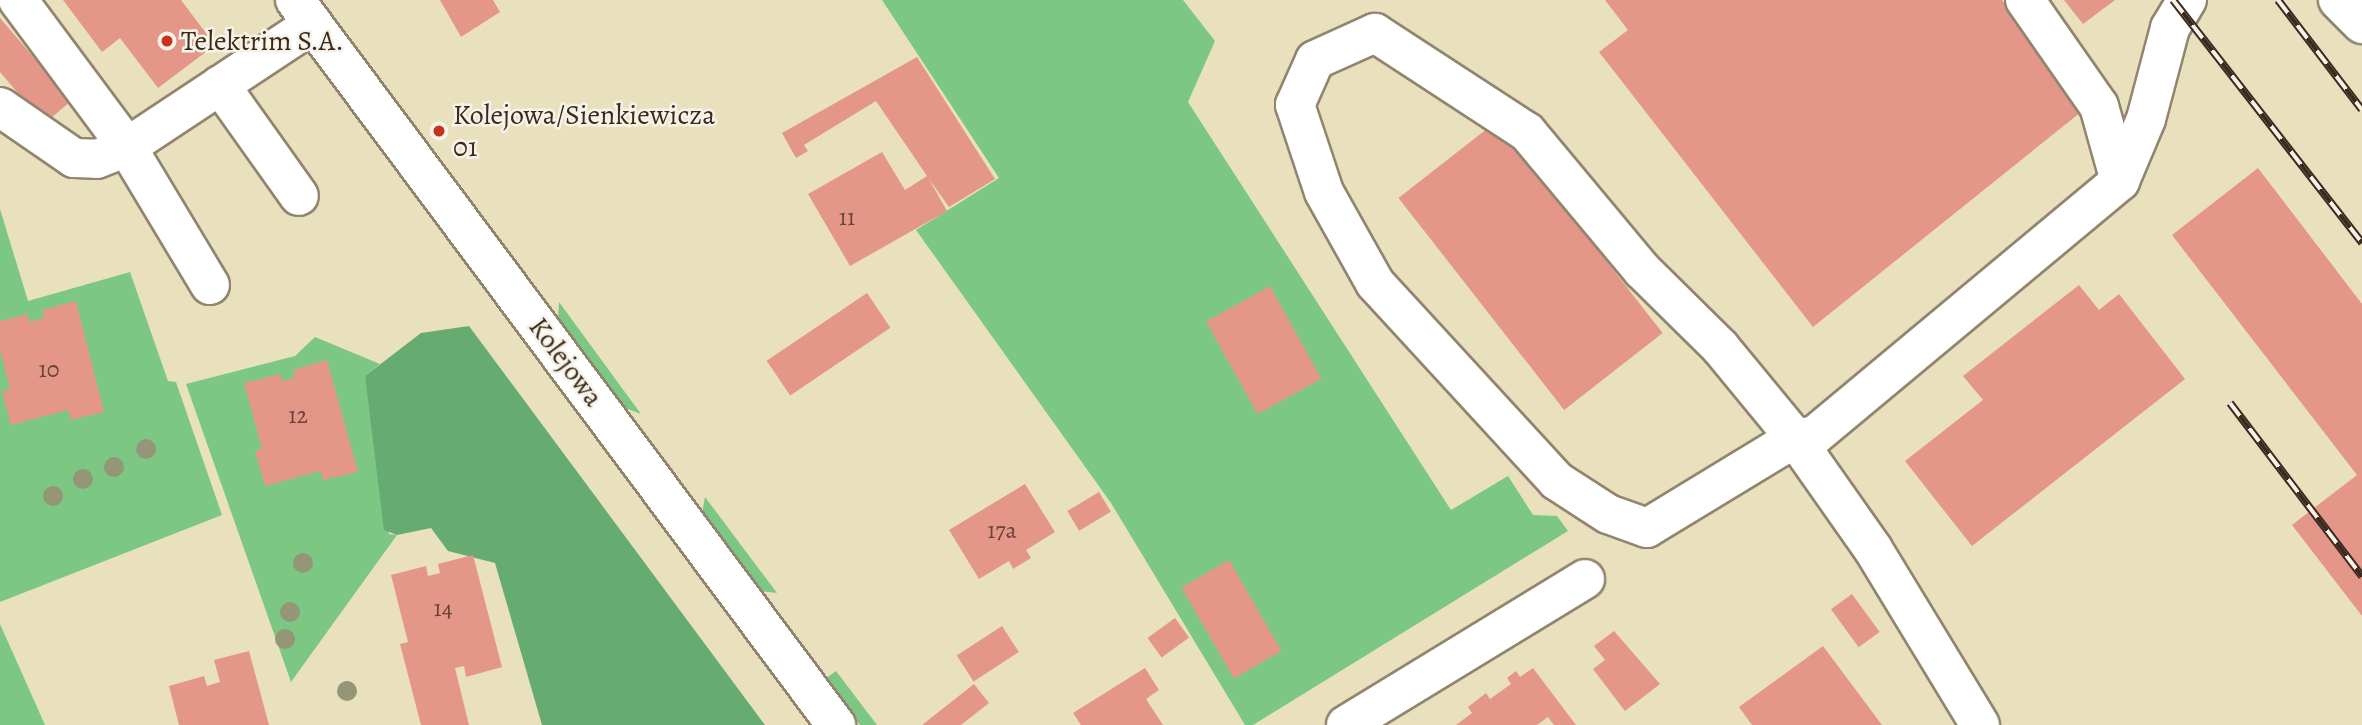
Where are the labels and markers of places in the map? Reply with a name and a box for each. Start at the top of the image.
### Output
place label: Telektrim S.A. [181,24,344,58]
marker: Telektrim S.A. [159,33,175,49]
place label: Kolejowa/Sienkiewicza 01 [453,98,715,164]
marker: Kolejowa/Sienkiewicza 01 [431,123,447,139]

